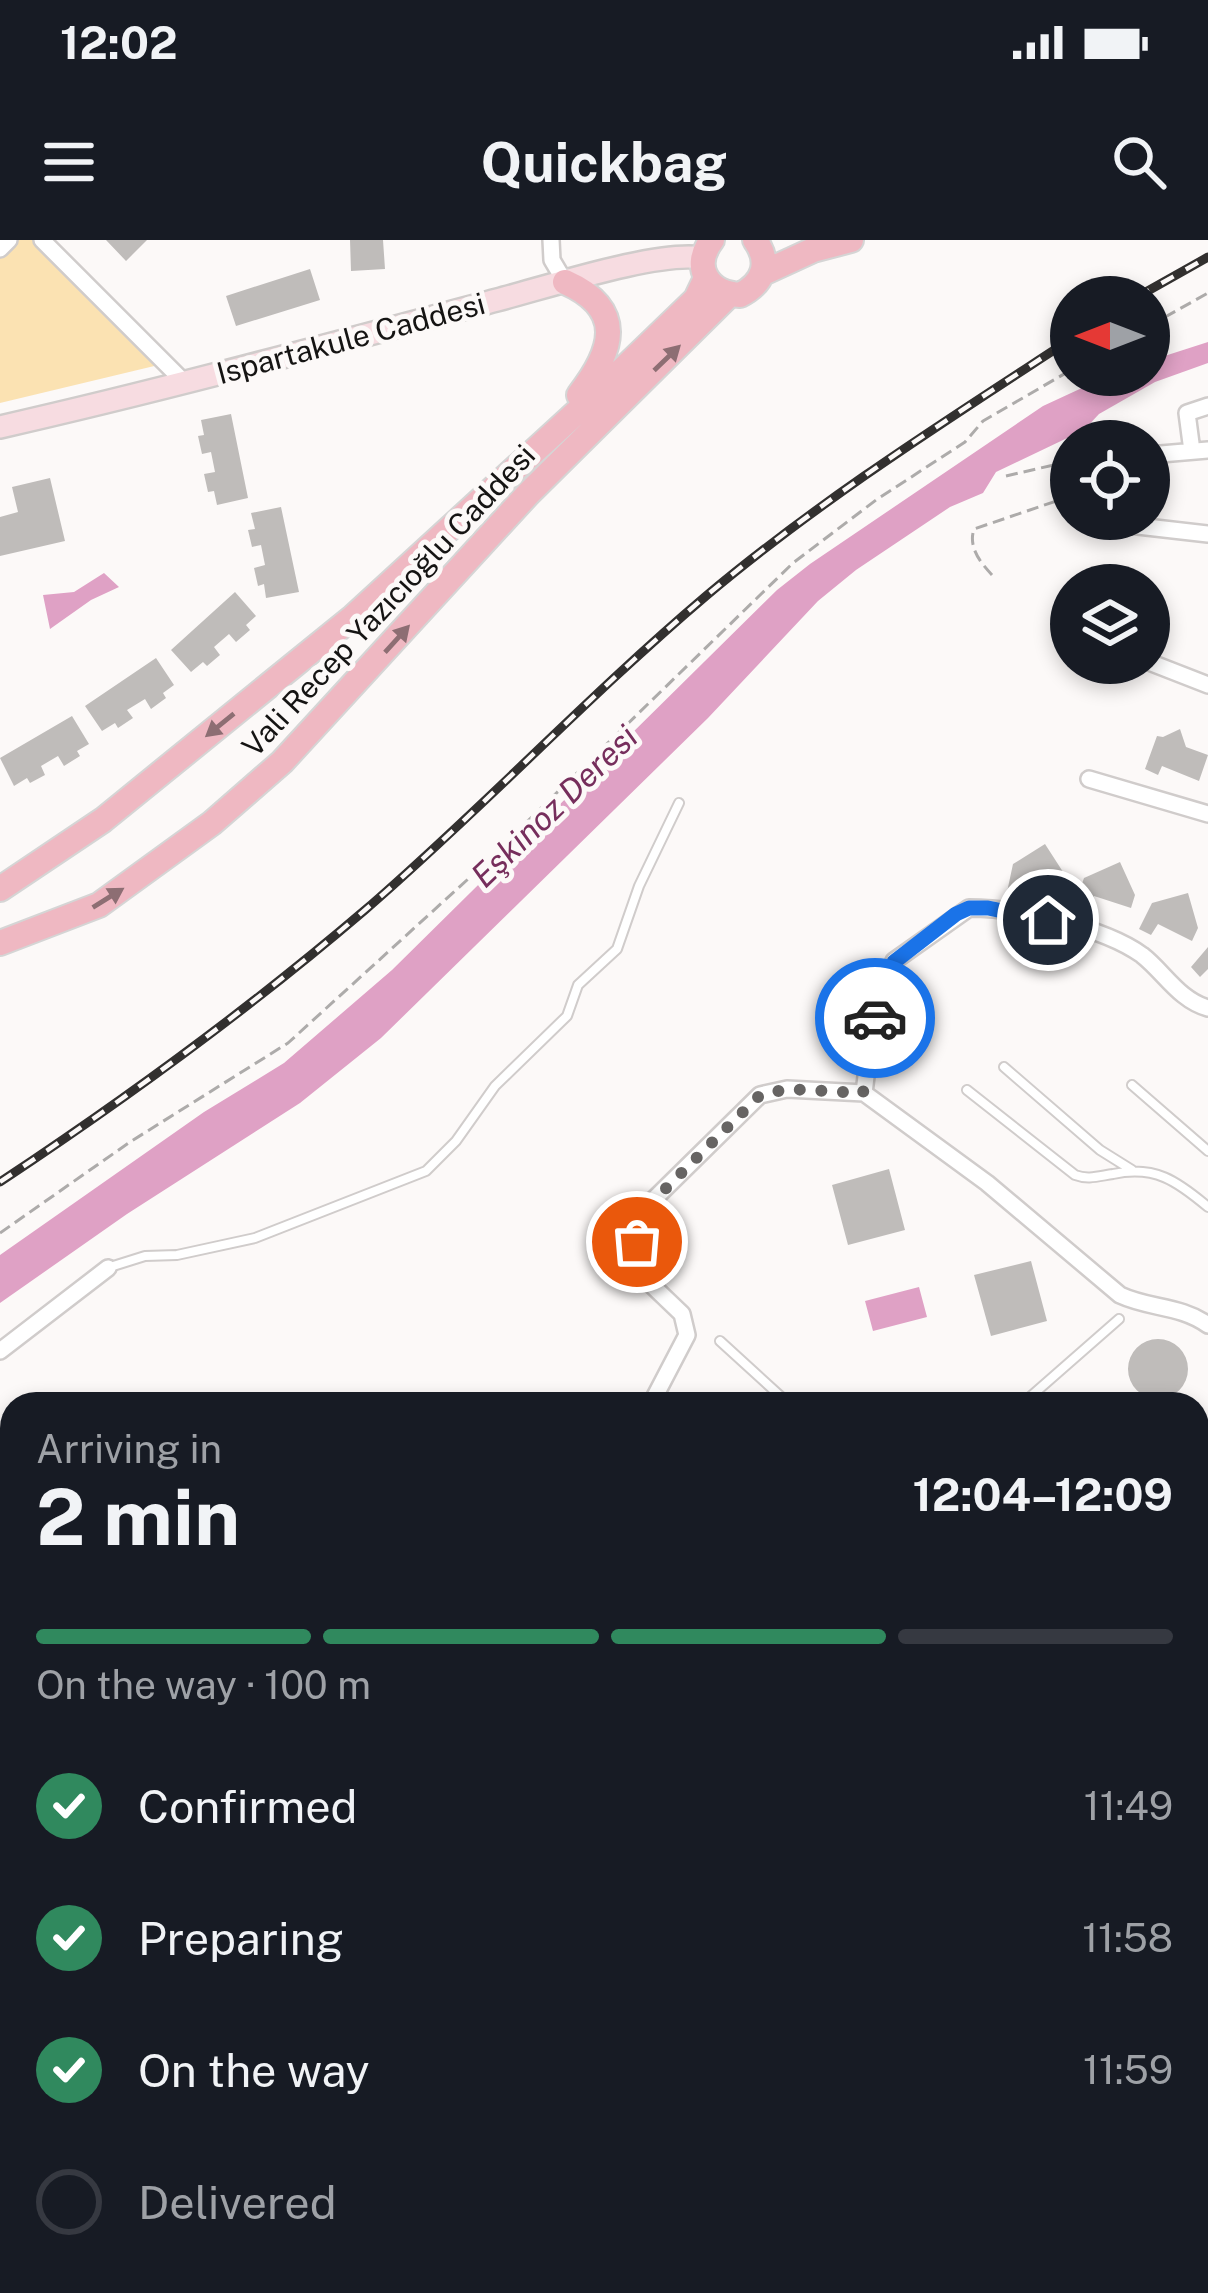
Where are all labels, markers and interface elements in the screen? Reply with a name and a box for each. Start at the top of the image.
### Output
text: 12:02 [60,16,178,69]
icon: menu [36,129,102,195]
icon: search [1106,129,1172,195]
text: Quickbag [481,131,727,194]
north arrow [1050,276,1170,396]
map controls [1050,276,1170,684]
street label: Ispartakule Caddesi [213,285,489,391]
one-way arrow [652,345,681,373]
button: locate [1050,420,1170,540]
street label: Vali Recep Yazıcıoğlu Caddesi [234,437,542,764]
button: layers [1050,564,1170,684]
one-way arrow [383,624,410,654]
one-way arrow [204,712,235,737]
water label: Eşkinoz Deresi [463,718,645,894]
pin [997,869,1099,971]
icon: home [1015,887,1081,953]
one-way arrow [91,888,124,910]
courier [815,958,935,1078]
icon: car [842,985,908,1051]
pin [586,1191,688,1293]
icon: bag [604,1209,670,1275]
text: Arriving in [36,1426,222,1472]
text: 12:04–12:09 [913,1468,1173,1521]
text: 2 min [36,1471,240,1563]
text: On the way · 100 m [36,1662,371,1708]
icon: check [36,1773,102,1839]
text: Confirmed [138,1780,357,1833]
text: 11:49 [1084,1783,1173,1829]
icon: check [36,1905,102,1971]
text: Preparing [138,1912,344,1965]
text: 11:58 [1082,1915,1173,1961]
icon: check [36,2037,102,2103]
text: On the way [138,2044,370,2097]
text: 11:59 [1083,2047,1173,2093]
text: Delivered [138,2176,337,2229]

